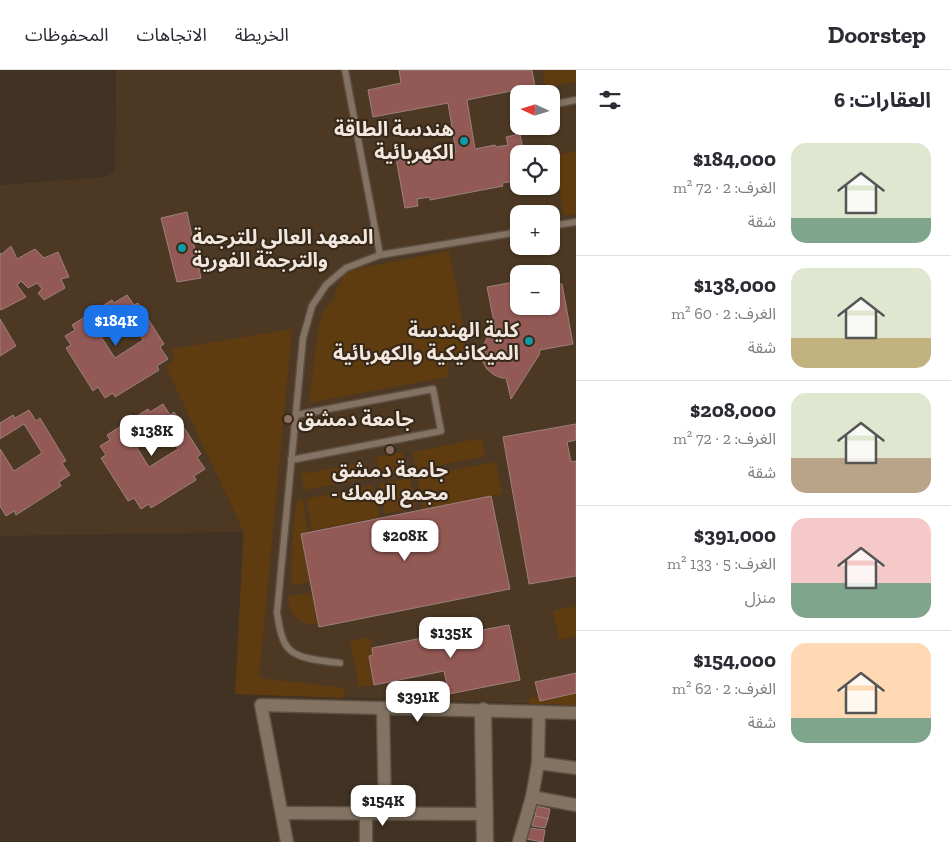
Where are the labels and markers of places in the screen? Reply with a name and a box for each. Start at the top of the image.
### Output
place label: هندسة الطاقة الكهربائية [334,117,454,164]
marker: هندسة الطاقة الكهربائية [458,135,470,147]
place label: المعهد العالي للترجمة والترجمة الفورية [192,225,373,272]
marker: المعهد العالي للترجمة والترجمة الفورية [176,242,188,254]
pin: $184K [81,304,151,347]
place label: كلية الهندسة الميكانيكية والكهربائية [333,318,520,365]
marker: كلية الهندسة الميكانيكية والكهربائية [523,335,535,347]
place label: جامعة دمشق [298,407,414,431]
marker: جامعة دمشق [282,413,294,425]
pin: $138K [117,414,187,457]
marker: جامعة دمشق - مجمع الهمك [384,444,396,456]
place label: جامعة دمشق - مجمع الهمك [331,458,449,508]
pin: $208K [370,520,440,562]
pin: $135K [416,616,486,659]
pin: $391K [383,680,453,723]
pin: $154K [348,784,418,827]

